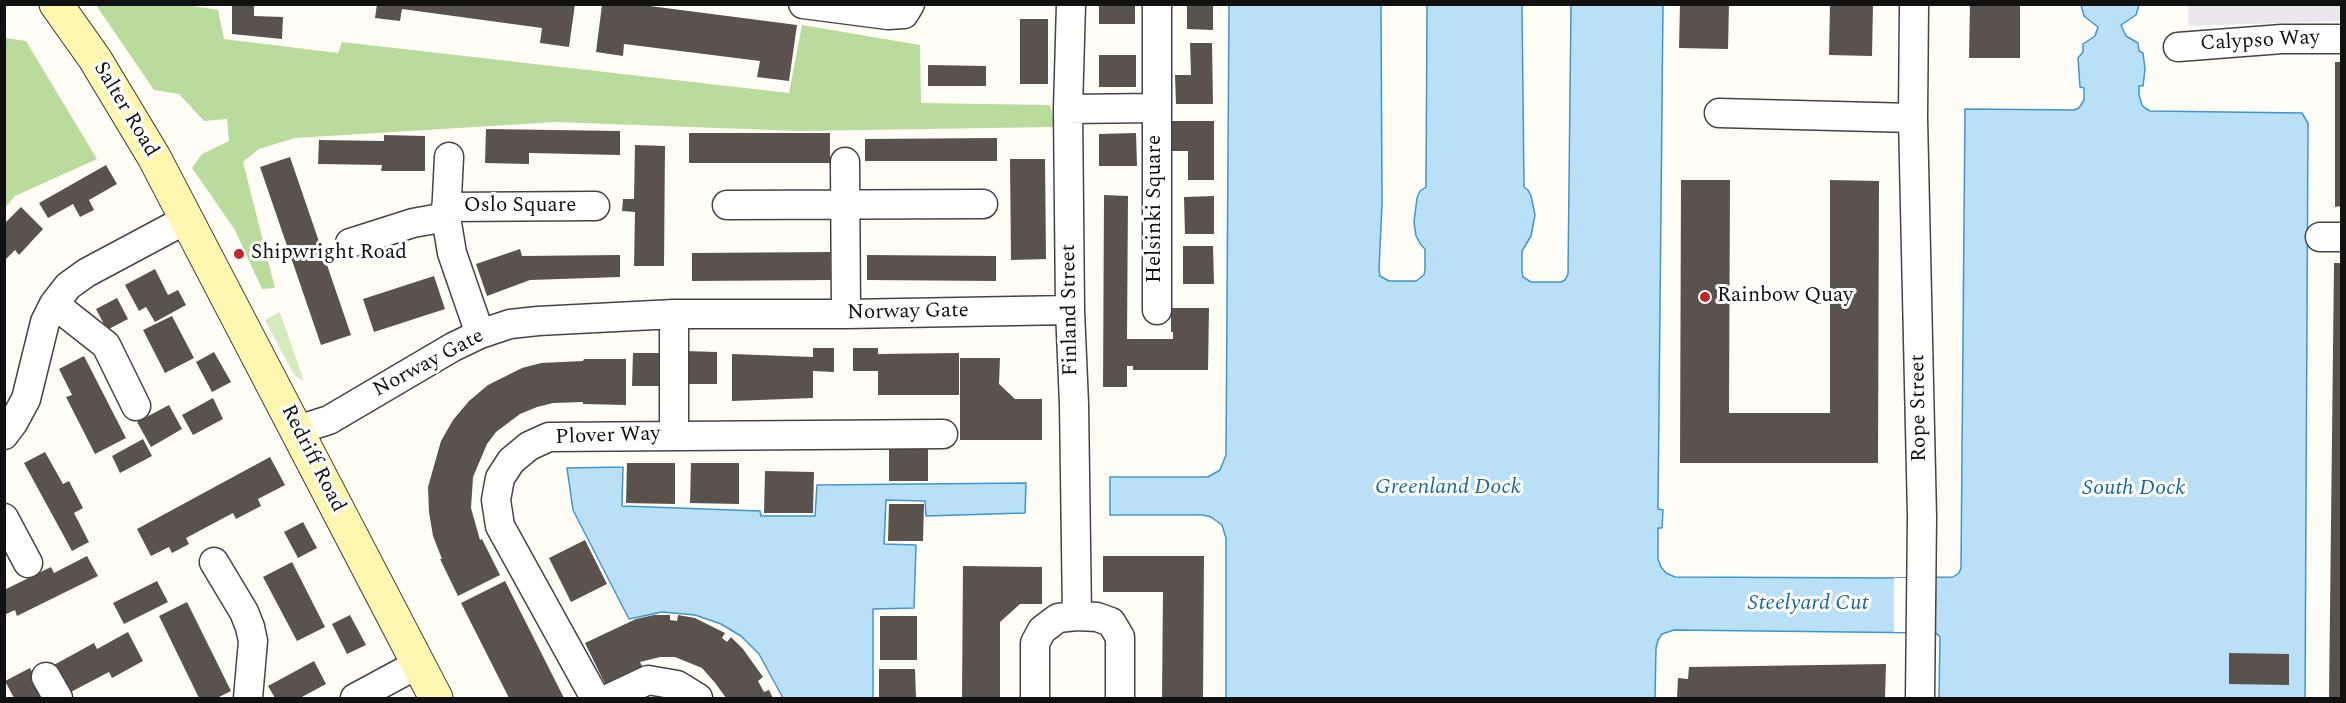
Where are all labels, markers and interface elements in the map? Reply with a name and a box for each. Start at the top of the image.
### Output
street label: Calypso Way [2200,26,2320,58]
street label: Salter Road [87,58,163,162]
street label: Helsinki Square [1143,135,1169,283]
street label: Oslo Square [464,194,576,220]
place label: Shipwright Road [251,241,407,267]
street label: Finland Street [1057,244,1085,376]
marker: Shipwright Road [232,247,246,261]
place label: Rainbow Quay [1717,284,1853,310]
marker: Rainbow Quay [1698,290,1712,304]
street label: Norway Gate [847,299,969,327]
street label: Norway Gate [369,324,489,404]
street label: Rope Street [1906,354,1934,462]
street label: Redriff Road [274,401,350,517]
street label: Plover Way [555,423,661,451]
water label: Greenland Dock [1375,476,1521,502]
water label: South Dock [2082,477,2186,503]
water label: Steelyard Cut [1748,592,1868,618]

